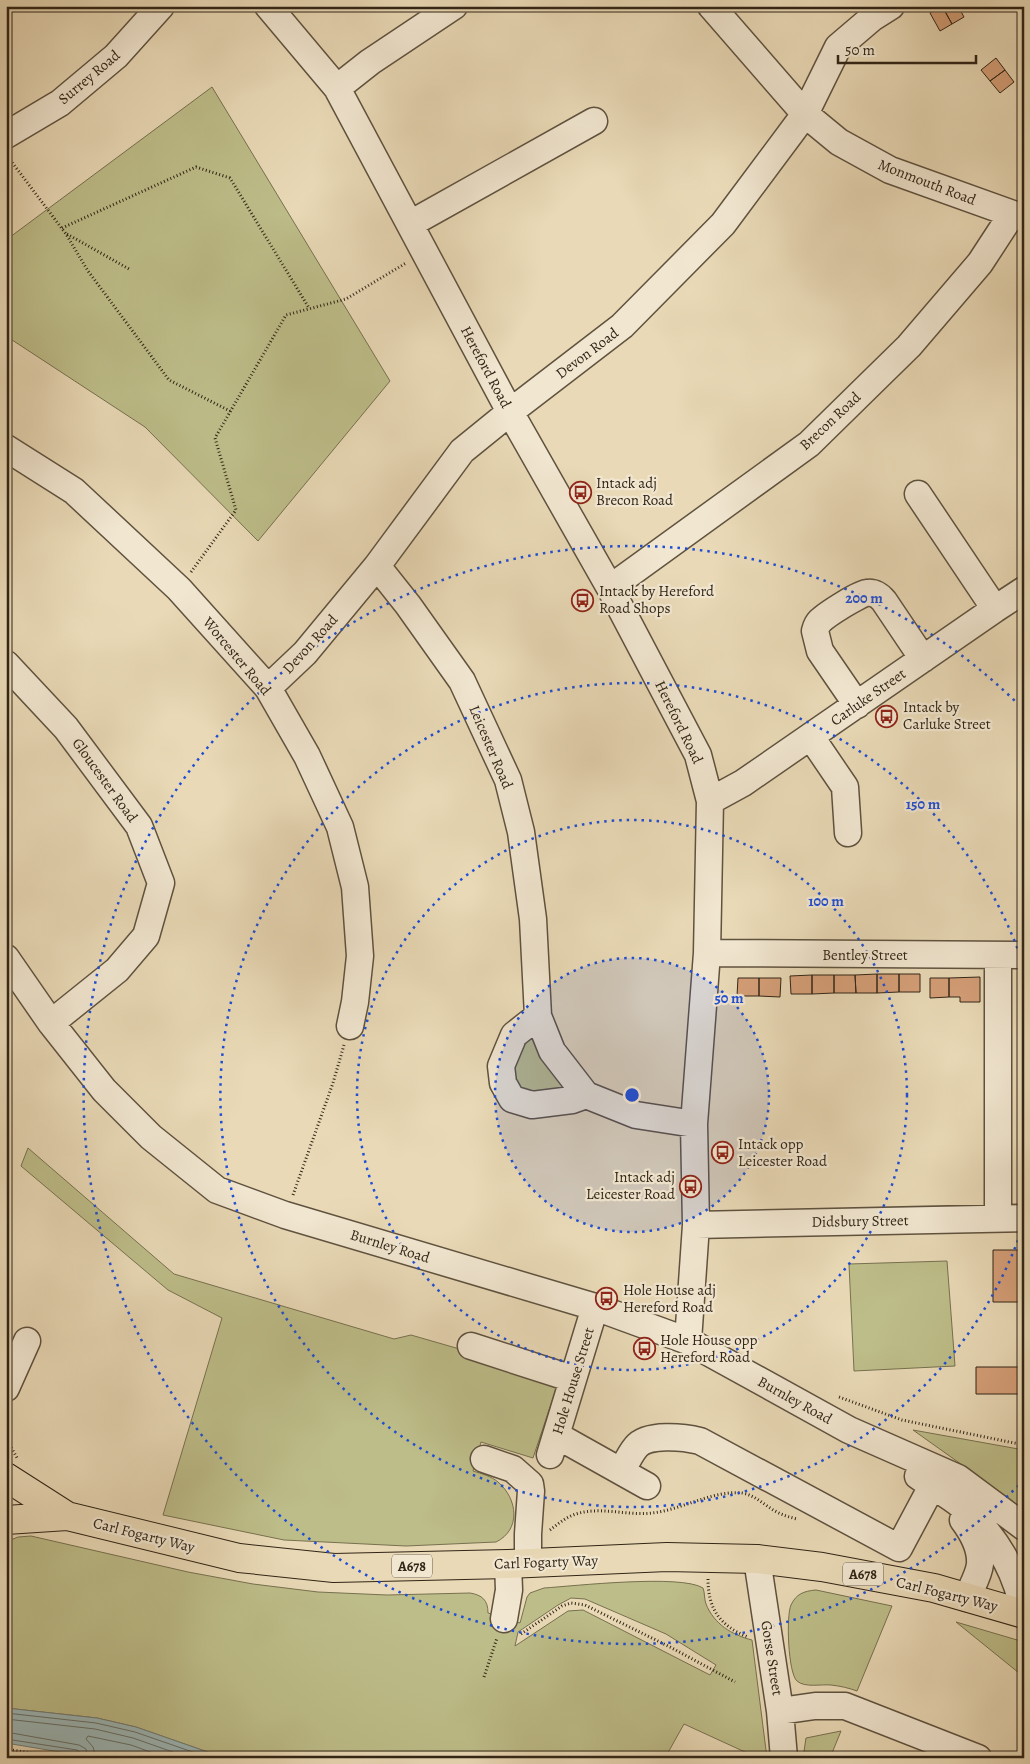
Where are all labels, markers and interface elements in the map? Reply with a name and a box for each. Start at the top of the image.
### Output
scale bar [838,32,975,64]
text: 50 m [845,40,875,60]
street label: Surrey Road [54,45,125,109]
street label: Monmouth Road [875,154,980,210]
street label: Devon Road [552,322,623,383]
street label: Hereford Road [456,323,516,412]
street label: Brecon Road [795,387,866,455]
place label: Intack adj Brecon Road [596,473,674,510]
bus stop icon: Intack adj Brecon Road [568,480,592,504]
place label: Intack by Hereford Road Shops [599,581,715,618]
bus stop icon: Intack by Hereford Road Shops [571,588,595,612]
text: 200 m [845,588,883,608]
street label: Devon Road [278,609,343,678]
street label: Worcester Road [198,612,276,700]
street label: Carluke Street [826,664,910,730]
street label: Hereford Road [650,677,708,768]
place label: Intack by Carluke Street [903,697,991,734]
street label: Leicester Road [464,702,518,793]
bus stop icon: Intack by Carluke Street [875,704,899,728]
street label: Gloucester Road [68,734,143,827]
text: 150 m [906,794,941,814]
text: 100 m [808,891,844,911]
street label: Bentley Street [822,945,908,965]
text: 50 m [714,988,744,1008]
centre of rings [623,1086,641,1104]
place label: Intack opp Leicester Road [738,1134,828,1171]
bus stop icon: Intack opp Leicester Road [710,1141,734,1165]
place label: Intack adj Leicester Road [586,1167,676,1204]
bus stop icon: Intack adj Leicester Road [679,1174,703,1198]
street label: Didsbury Street [811,1210,909,1232]
street label: Burnley Road [348,1224,433,1268]
place label: Hole House adj Hereford Road [623,1280,716,1317]
bus stop icon: Hole House adj Hereford Road [595,1287,619,1311]
street label: Hole House Street [547,1325,599,1437]
place label: Hole House opp Hereford Road [660,1330,758,1367]
bus stop icon: Hole House opp Hereford Road [632,1337,656,1361]
street label: Burnley Road [754,1371,837,1429]
street label: Carl Fogarty Way [91,1513,197,1557]
street label: Carl Fogarty Way [494,1550,599,1574]
road number: A678 [392,1554,432,1578]
road number: A678 [843,1562,883,1586]
street label: Carl Fogarty Way [894,1572,1000,1616]
street label: Gorse Street [756,1619,788,1697]

